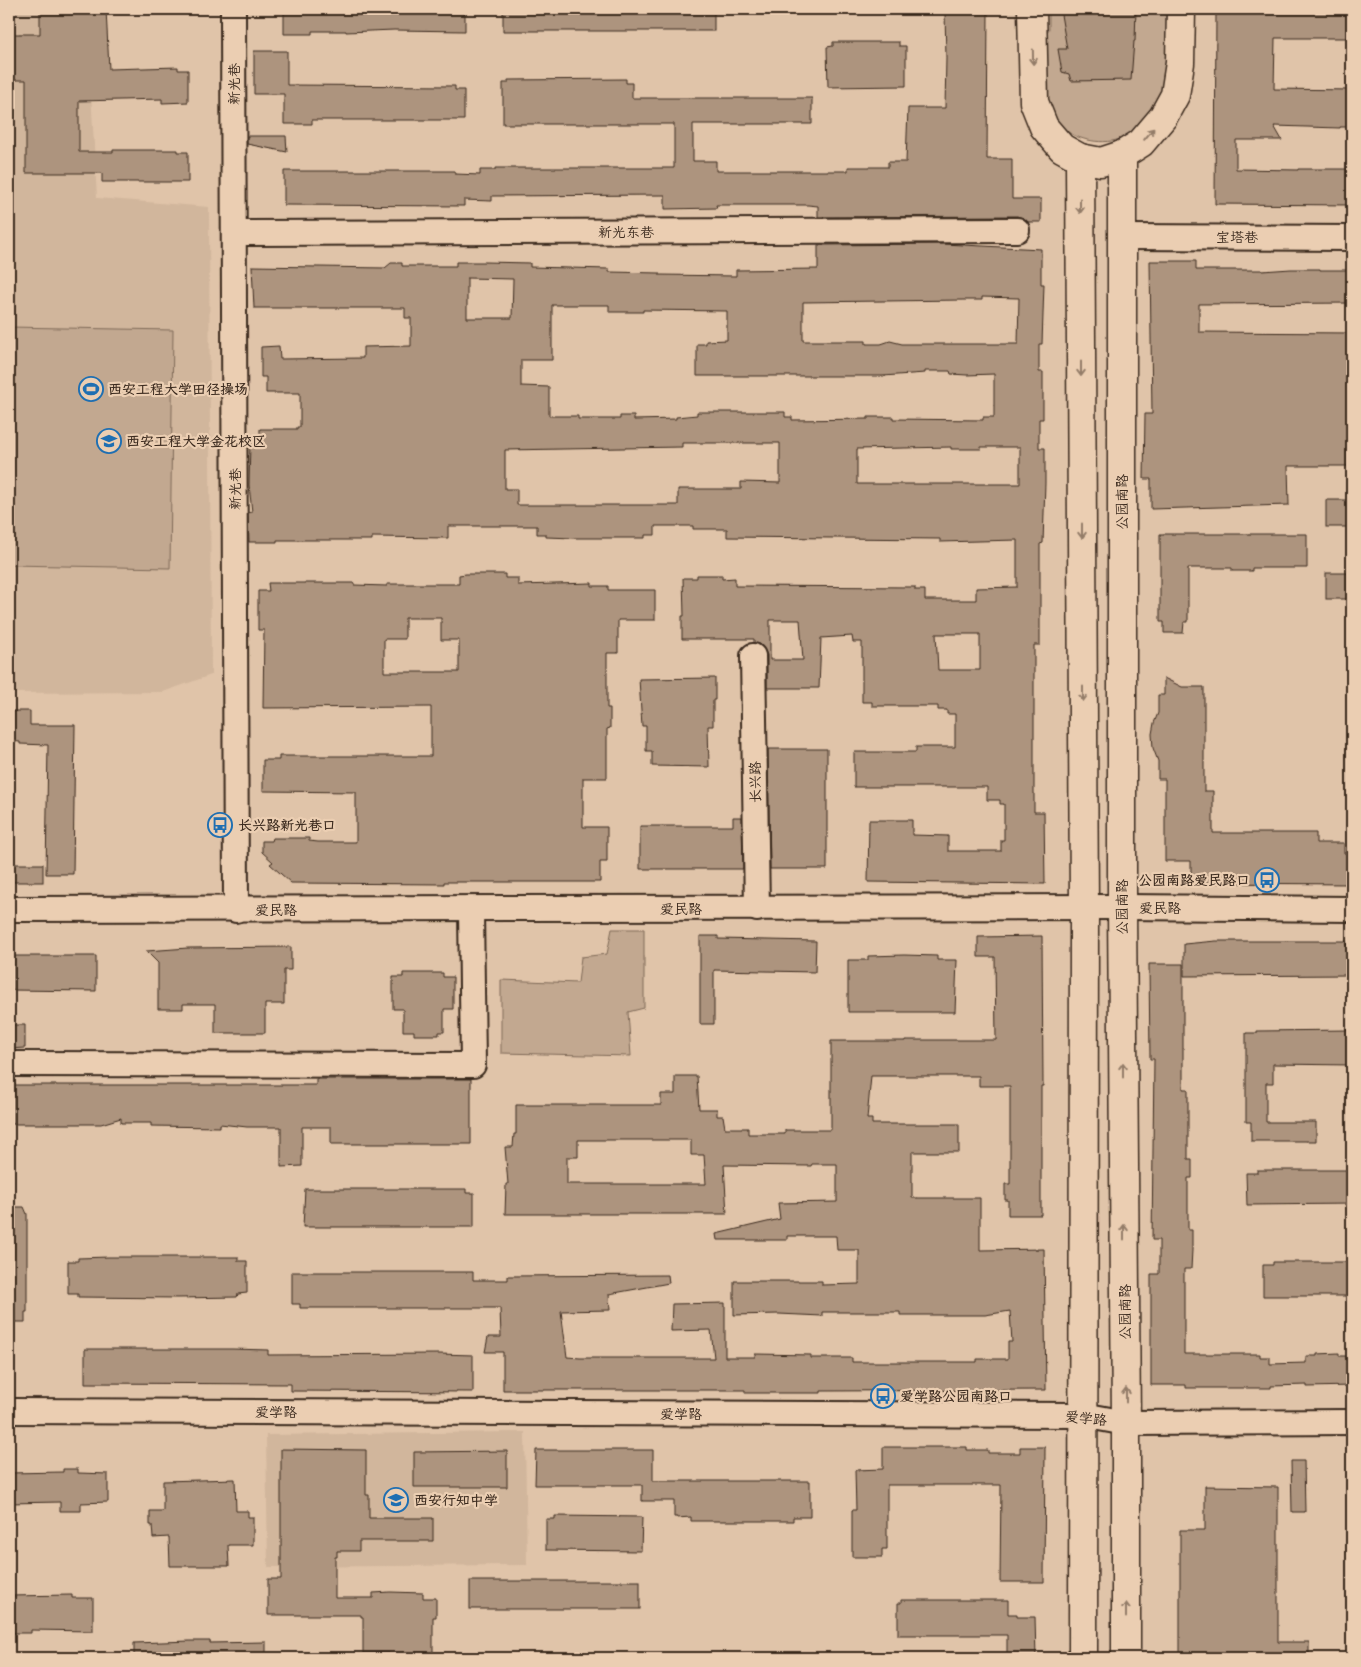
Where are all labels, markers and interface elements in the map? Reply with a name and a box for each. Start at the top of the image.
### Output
one-way arrow [1029,49,1038,65]
street label: 新光巷 [224,62,246,105]
one-way arrow [1143,127,1154,140]
one-way arrow [1075,198,1085,214]
street label: 新光东巷 [598,222,655,244]
street label: 宝塔巷 [1216,227,1259,249]
one-way arrow [1076,360,1086,377]
sports icon: 西安工程大学田径操场 [78,376,104,402]
place label: 西安工程大学田径操场 [108,379,248,401]
school or university icon: 西安工程大学金花校区 [96,428,122,454]
place label: 西安工程大学金花校区 [126,431,266,453]
street label: 新光巷 [225,467,247,510]
street label: 公园南路 [1112,474,1134,530]
one-way arrow [1077,523,1087,539]
one-way arrow [1078,686,1088,702]
street label: 长兴路 [745,761,767,803]
bus stop icon: 长兴路新光巷口 [207,812,233,838]
place label: 长兴路新光巷口 [238,815,336,837]
bus stop icon: 公园南路爱民路口 [1254,867,1280,893]
place label: 公园南路爱民路口 [1138,870,1250,892]
street label: 公园南路 [1112,879,1134,935]
street label: 爱民路 [1139,898,1181,920]
street label: 爱民路 [660,899,702,921]
street label: 爱民路 [255,900,297,922]
one-way arrow [1118,1062,1128,1078]
one-way arrow [1120,1224,1129,1240]
street label: 公园南路 [1115,1284,1137,1340]
bus stop icon: 爱学路公园南路口 [870,1383,896,1409]
place label: 爱学路公园南路口 [900,1386,1012,1408]
one-way arrow [1121,1387,1131,1403]
street label: 爱学路 [255,1402,297,1424]
street label: 爱学路 [660,1404,702,1426]
street label: 爱学路 [1064,1406,1108,1432]
school or university icon: 西安行知中学 [383,1487,409,1513]
place label: 西安行知中学 [414,1490,498,1512]
one-way arrow [1121,1602,1131,1618]

